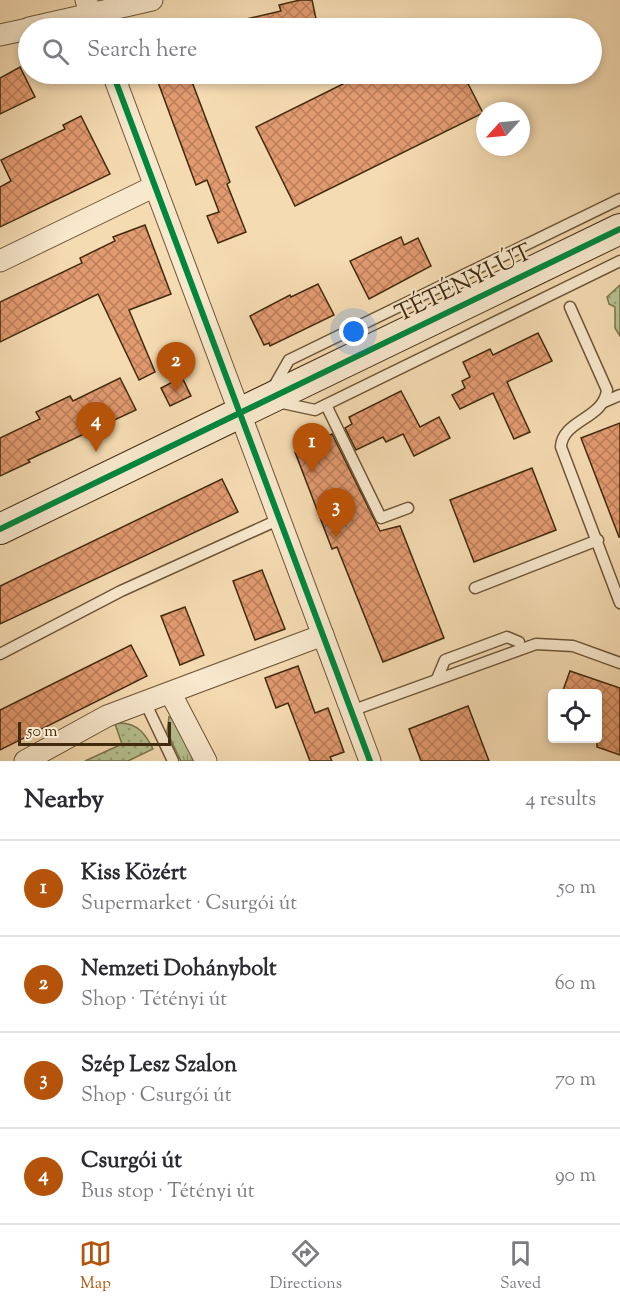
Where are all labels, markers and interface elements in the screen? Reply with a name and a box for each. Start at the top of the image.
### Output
search box [18,18,602,84]
icon: search [39,35,72,68]
text: Search here [87,35,197,67]
north arrow [476,102,530,156]
street label: TÉTÉNYI ÚT [390,236,538,332]
your location [339,317,368,346]
pin: 2 [156,342,195,392]
pin: 4 [76,402,116,452]
pin: 1 [292,424,332,473]
pin: 3 [316,488,356,538]
map controls [548,689,602,743]
button: locate [548,689,602,743]
scale bar [18,719,171,746]
text: 50 m [27,721,58,744]
text: Nearby [24,782,104,819]
text: 4 results [525,786,596,815]
text: Kiss Közért [81,858,187,890]
text: 1 [40,874,47,903]
text: 50 m [558,874,596,903]
text: Supermarket · Csurgói út [81,890,297,919]
text: Nemzeti Dohánybolt [81,954,277,986]
text: 2 [39,970,48,999]
text: 60 m [555,970,596,999]
text: Shop · Tétényi út [81,986,227,1015]
text: Szép Lesz Szalon [81,1050,237,1082]
text: 3 [39,1066,48,1095]
text: 70 m [555,1066,596,1095]
text: Shop · Csurgói út [81,1082,231,1111]
text: Csurgói út [81,1146,182,1178]
text: 4 [38,1162,49,1191]
text: 90 m [555,1162,596,1191]
text: Bus stop · Tétényi út [81,1178,255,1207]
tab: Map [79,1237,112,1296]
tab: Directions [270,1237,342,1296]
tab: Saved [500,1237,541,1296]

